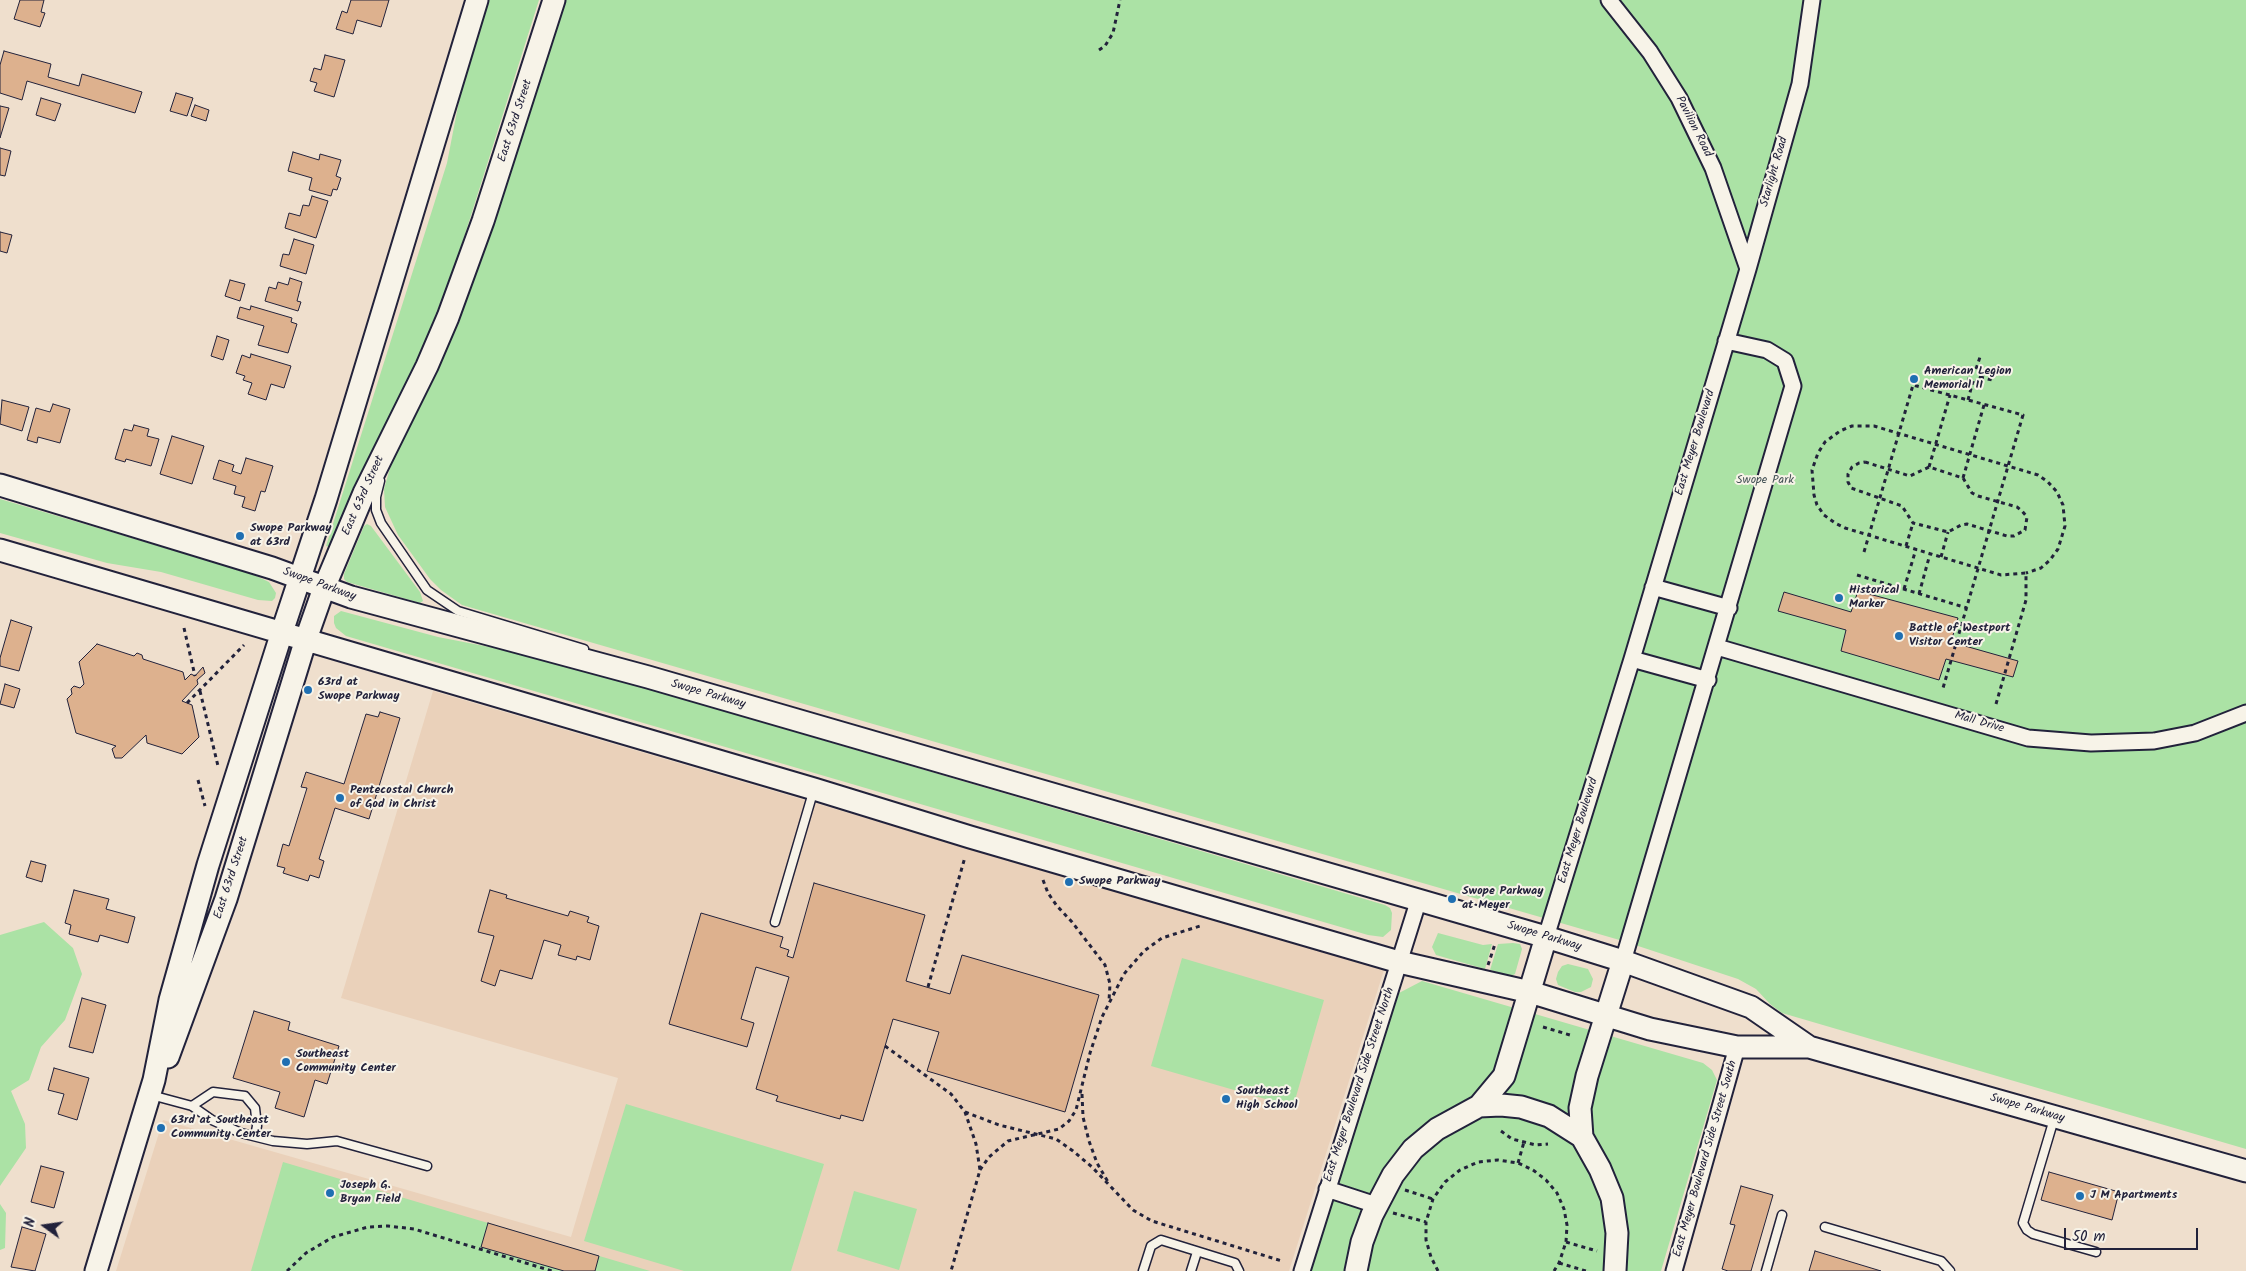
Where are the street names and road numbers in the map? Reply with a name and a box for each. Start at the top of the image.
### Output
street label: East 63rd Street [496,78,536,164]
street label: Pavilion Road [1671,94,1715,160]
street label: Starlight Road [1758,135,1792,209]
street label: East Meyer Boulevard [1673,388,1719,498]
street label: East 63rd Street [340,454,388,538]
street label: Swope Parkway [280,565,358,605]
street label: Swope Parkway [669,677,747,713]
street label: Mall Drive [1953,709,2005,737]
street label: East Meyer Boulevard [1556,776,1602,886]
street label: East 63rd Street [212,835,252,921]
street label: Swope Parkway [1505,919,1583,955]
street label: East Meyer Boulevard Side Street North [1322,986,1398,1184]
street label: East Meyer Boulevard Side Street South [1671,1059,1741,1259]
street label: Swope Parkway [1988,1091,2066,1127]

